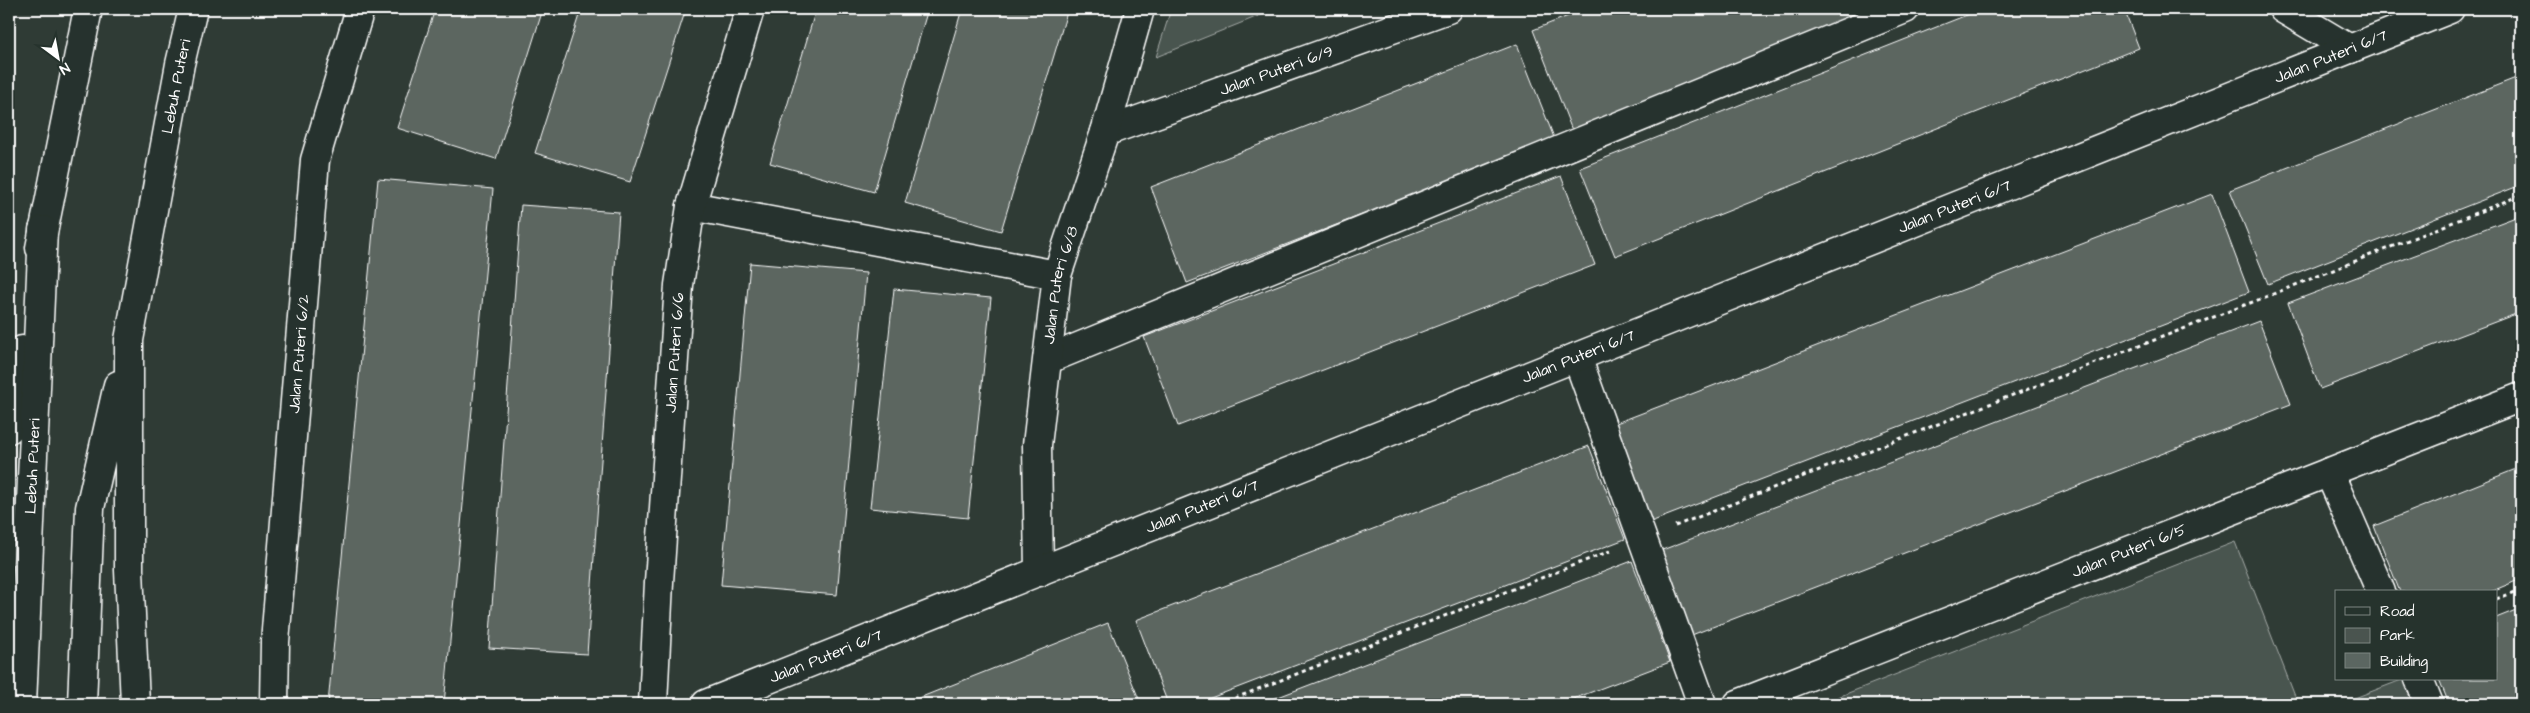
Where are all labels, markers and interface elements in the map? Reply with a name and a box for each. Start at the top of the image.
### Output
street label: Jalan Puteri 6/7 [2271,24,2391,89]
north arrow [32,32,82,82]
street label: Lebuh Puteri [156,36,197,136]
street label: Jalan Puteri 6/9 [1217,40,1336,101]
text: N [55,57,73,79]
street label: Jalan Puteri 6/7 [1895,174,2014,239]
street label: Jalan Puteri 6/8 [1038,223,1084,345]
street label: Jalan Puteri 6/6 [659,292,689,413]
street label: Jalan Puteri 6/2 [283,294,315,414]
street label: Jalan Puteri 6/7 [1519,324,1638,389]
street label: Lebuh Puteri [19,417,46,515]
street label: Jalan Puteri 6/7 [1142,474,1262,539]
street label: Jalan Puteri 6/5 [2068,518,2190,583]
legend [2335,590,2498,680]
text: Road [2380,601,2415,622]
street label: Jalan Puteri 6/7 [766,624,886,689]
text: Park [2380,625,2415,646]
text: Building [2380,651,2428,673]

